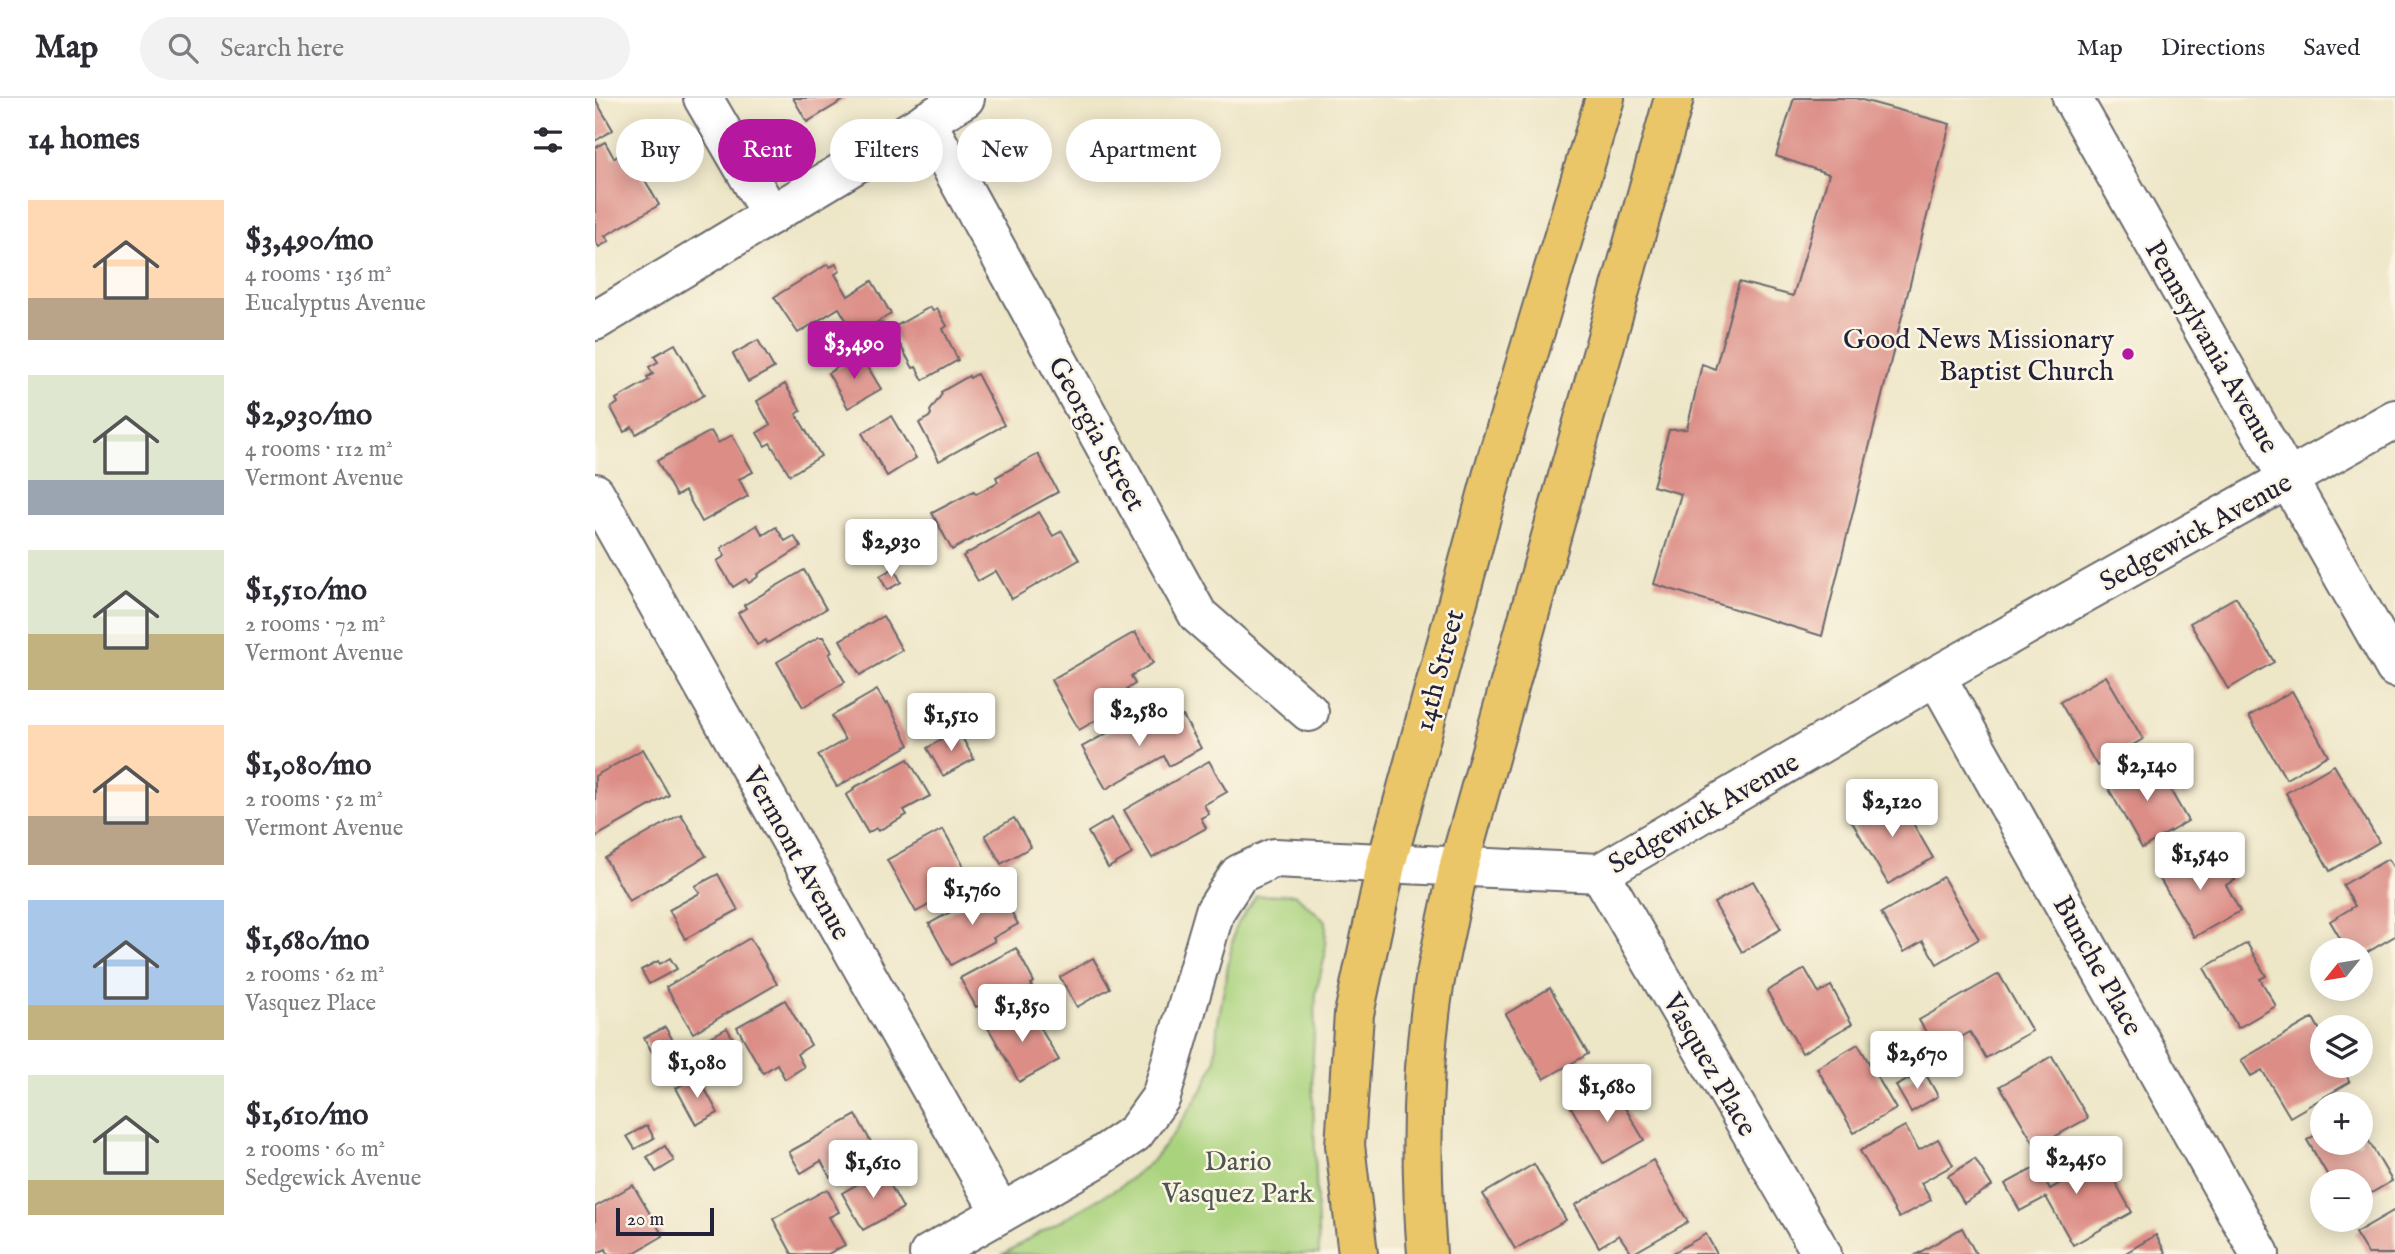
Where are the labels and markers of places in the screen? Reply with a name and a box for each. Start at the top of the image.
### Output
pin: $3,490 [797,322,911,381]
place label: Good News Missionary Baptist Church [1843,323,2114,390]
marker: Good News Missionary Baptist Church [2120,346,2136,362]
pin: $2,930 [834,519,948,579]
pin: $2,580 [1082,688,1196,748]
pin: $1,510 [894,694,1008,753]
pin: $2,140 [2090,744,2204,803]
pin: $2,120 [1835,780,1949,839]
pin: $1,540 [2143,832,2257,892]
pin: $1,760 [915,868,1029,927]
pin: $1,850 [965,984,1079,1044]
pin: $2,670 [1860,1032,1974,1091]
pin: $1,080 [640,1040,754,1100]
pin: $1,680 [1550,1065,1664,1124]
pin: $2,450 [2019,1136,2133,1196]
pin: $1,610 [816,1140,930,1200]

